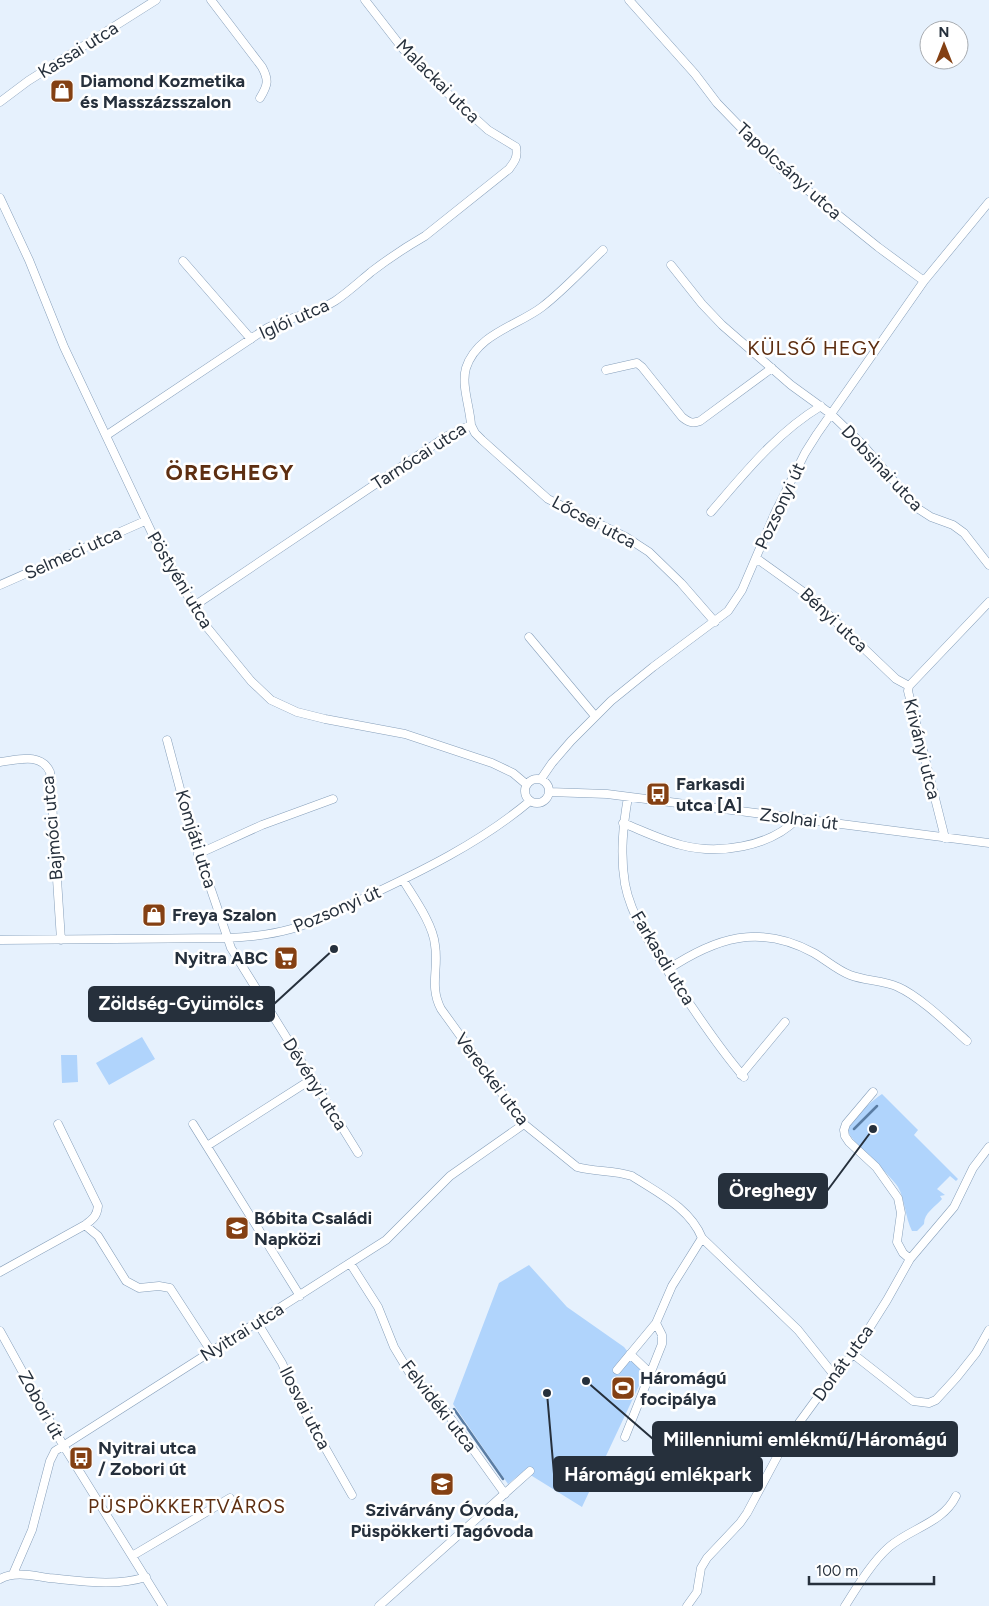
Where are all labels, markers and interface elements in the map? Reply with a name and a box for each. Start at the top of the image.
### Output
street label: Kassai utca [34,17,122,83]
north arrow [919,20,969,70]
text: N [939,24,949,41]
street label: Malackai utca [392,35,484,127]
place label: Diamond Kozmetika és Masszázsszalon [80,70,245,113]
shop icon: Diamond Kozmetika és Masszázsszalon [49,78,75,104]
street label: Tapolcsányi utca [732,118,846,224]
street label: Iglói utca [256,294,332,344]
district label: KÜLSŐ HEGY [747,336,881,360]
street label: Tarnócai utca [368,417,470,495]
street label: Dobsinai utca [837,420,927,516]
district label: ÖREGHEGY [166,459,294,486]
street label: Pozsonyi út [750,459,810,553]
street label: Lőcsei utca [548,491,640,553]
street label: Selmeci utca [21,522,125,584]
street label: Pöstyéni utca [142,527,218,633]
street label: Bényi utca [796,583,872,657]
street label: Kriványi utca [899,696,945,802]
place label: Farkasdi utca [A] [676,773,745,816]
street label: Bajmóci utca [36,775,68,881]
bus stop icon: Farkasdi utca [A] [645,781,671,807]
street label: Komjáti utca [171,787,221,891]
street label: Zsolnai út [758,803,840,835]
street label: Pozsonyi út [290,881,384,937]
shop icon: Freya Szalon [141,902,167,928]
place label: Freya Szalon [172,904,276,926]
street label: Farkasdi utca [626,907,700,1009]
supermarket icon: Nyitra ABC [273,945,299,971]
place label: Nyitra ABC [174,947,268,969]
callout: Zöldség-Gyümölcs [89,987,274,1021]
text: Zöldség-Gyümölcs [99,992,264,1015]
street label: Vereckei utca [450,1028,534,1130]
street label: Dévényi utca [278,1034,352,1134]
callout: Öreghegy [719,1174,827,1208]
text: Öreghegy [729,1179,817,1202]
place label: Bóbita Családi Napközi [254,1207,372,1250]
school or university icon: Bóbita Családi Napközi [224,1215,250,1241]
street label: Nyitrai utca [196,1298,288,1366]
street label: Donát utca [808,1321,878,1405]
street label: Felvidéki utca [396,1356,482,1456]
street label: Ilosvai utca [275,1363,335,1453]
street label: Zobori út [13,1367,69,1443]
place label: Háromágú focipálya [640,1367,727,1410]
sports icon: Háromágú focipálya [610,1375,636,1401]
callout: Millenniumi emlékmű/Háromágú [653,1422,957,1456]
text: Millenniumi emlékmű/Háromágú [663,1428,947,1451]
place label: Nyitrai utca / Zobori út [98,1437,196,1480]
bus stop icon: Nyitrai utca / Zobori út [68,1445,94,1471]
callout: Háromágú emlékpark [554,1457,762,1491]
text: Háromágú emlékpark [564,1463,752,1486]
school or university icon: Szivárvány Óvoda, Püspökkerti Tagóvoda [429,1471,455,1497]
district label: PÜSPÖKKERTVÁROS [88,1495,286,1518]
place label: Szivárvány Óvoda, Püspökkerti Tagóvoda [351,1499,533,1542]
scale bar [809,1554,934,1586]
text: 100 m [816,1562,858,1580]

